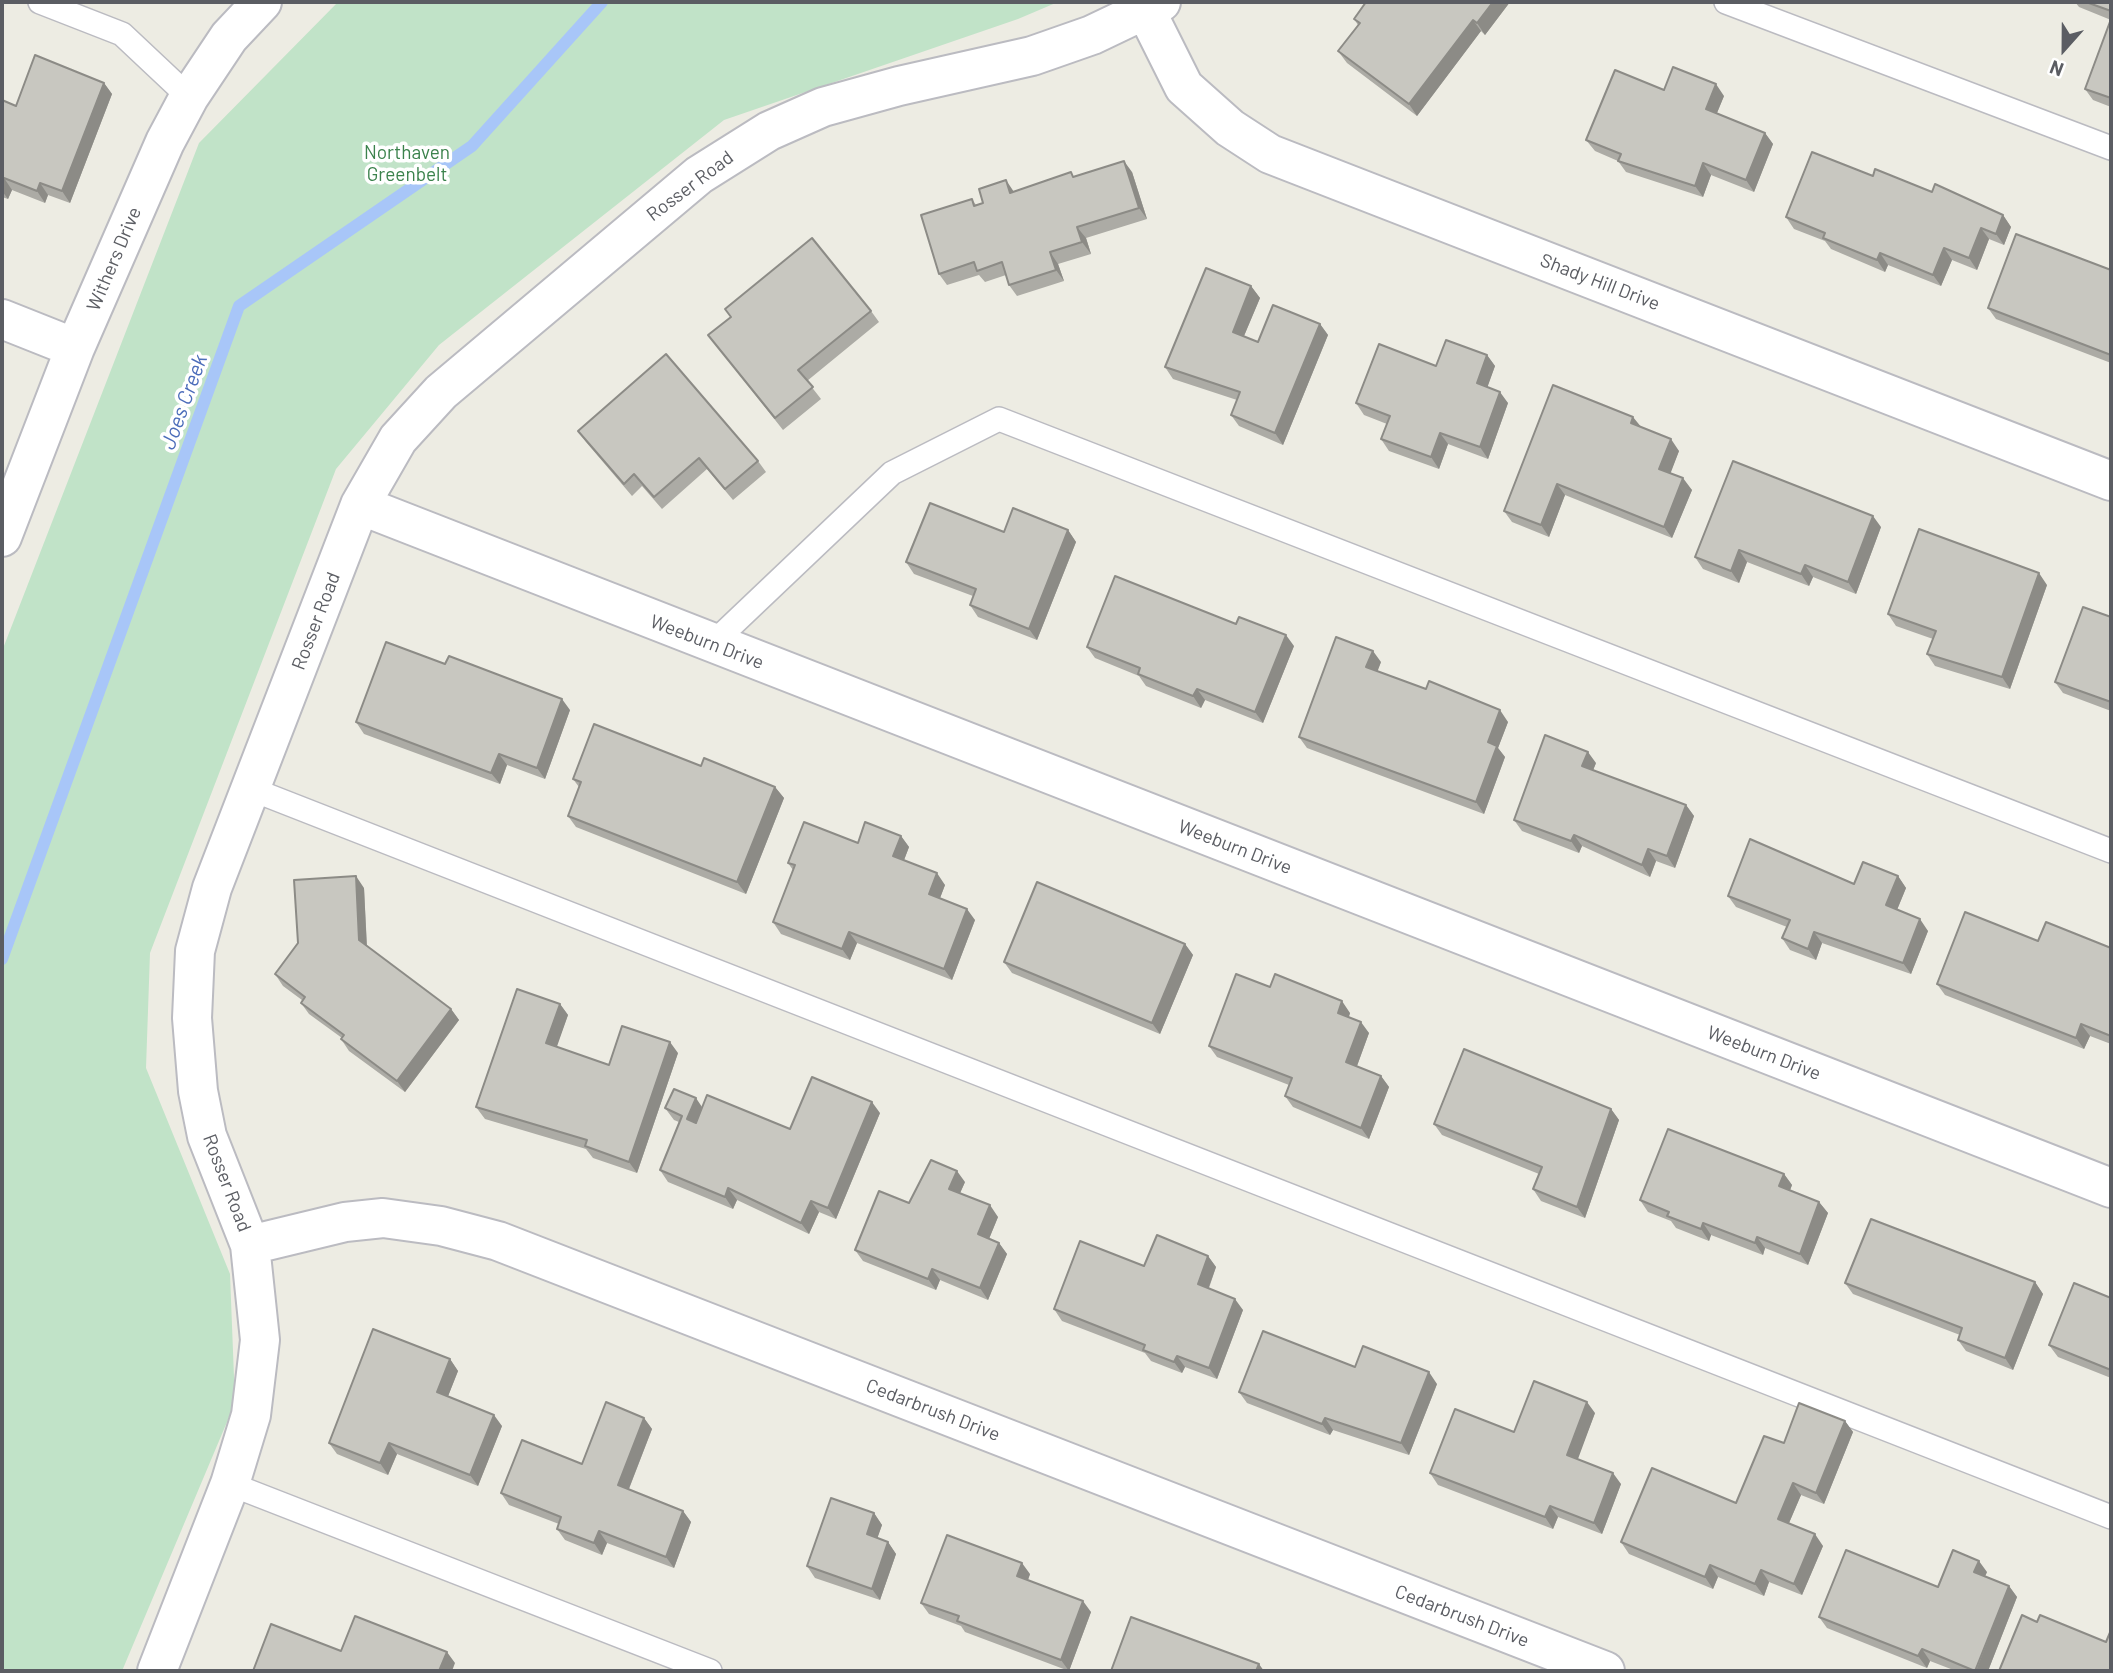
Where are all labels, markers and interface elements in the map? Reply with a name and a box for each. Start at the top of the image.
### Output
north arrow [2029,14,2099,84]
text: N [2046,56,2066,82]
park label: Northaven Greenbelt [364,142,450,186]
street label: Rosser Road [642,146,738,226]
street label: Withers Drive [82,204,146,314]
street label: Shady Hill Drive [1537,249,1663,315]
water label: Joes Creek [155,351,213,453]
street label: Rosser Road [287,569,345,673]
street label: Weeburn Drive [647,610,767,674]
street label: Weeburn Drive [1175,815,1295,879]
street label: Weeburn Drive [1704,1021,1824,1085]
street label: Rosser Road [198,1131,256,1235]
street label: Cedarbrush Drive [863,1374,1003,1446]
street label: Cedarbrush Drive [1392,1580,1532,1652]

